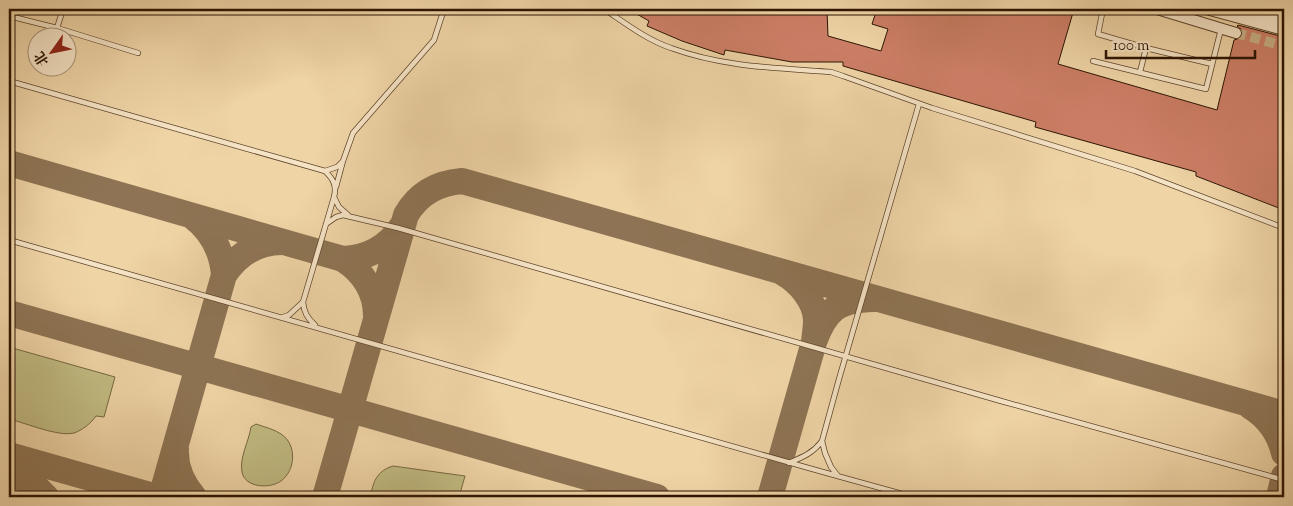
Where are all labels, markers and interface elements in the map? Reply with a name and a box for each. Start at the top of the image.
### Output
north arrow [28,28,78,78]
scale bar [1106,28,1254,60]
text: 100 m [1113,36,1150,57]
text: 北 [31,47,55,69]

